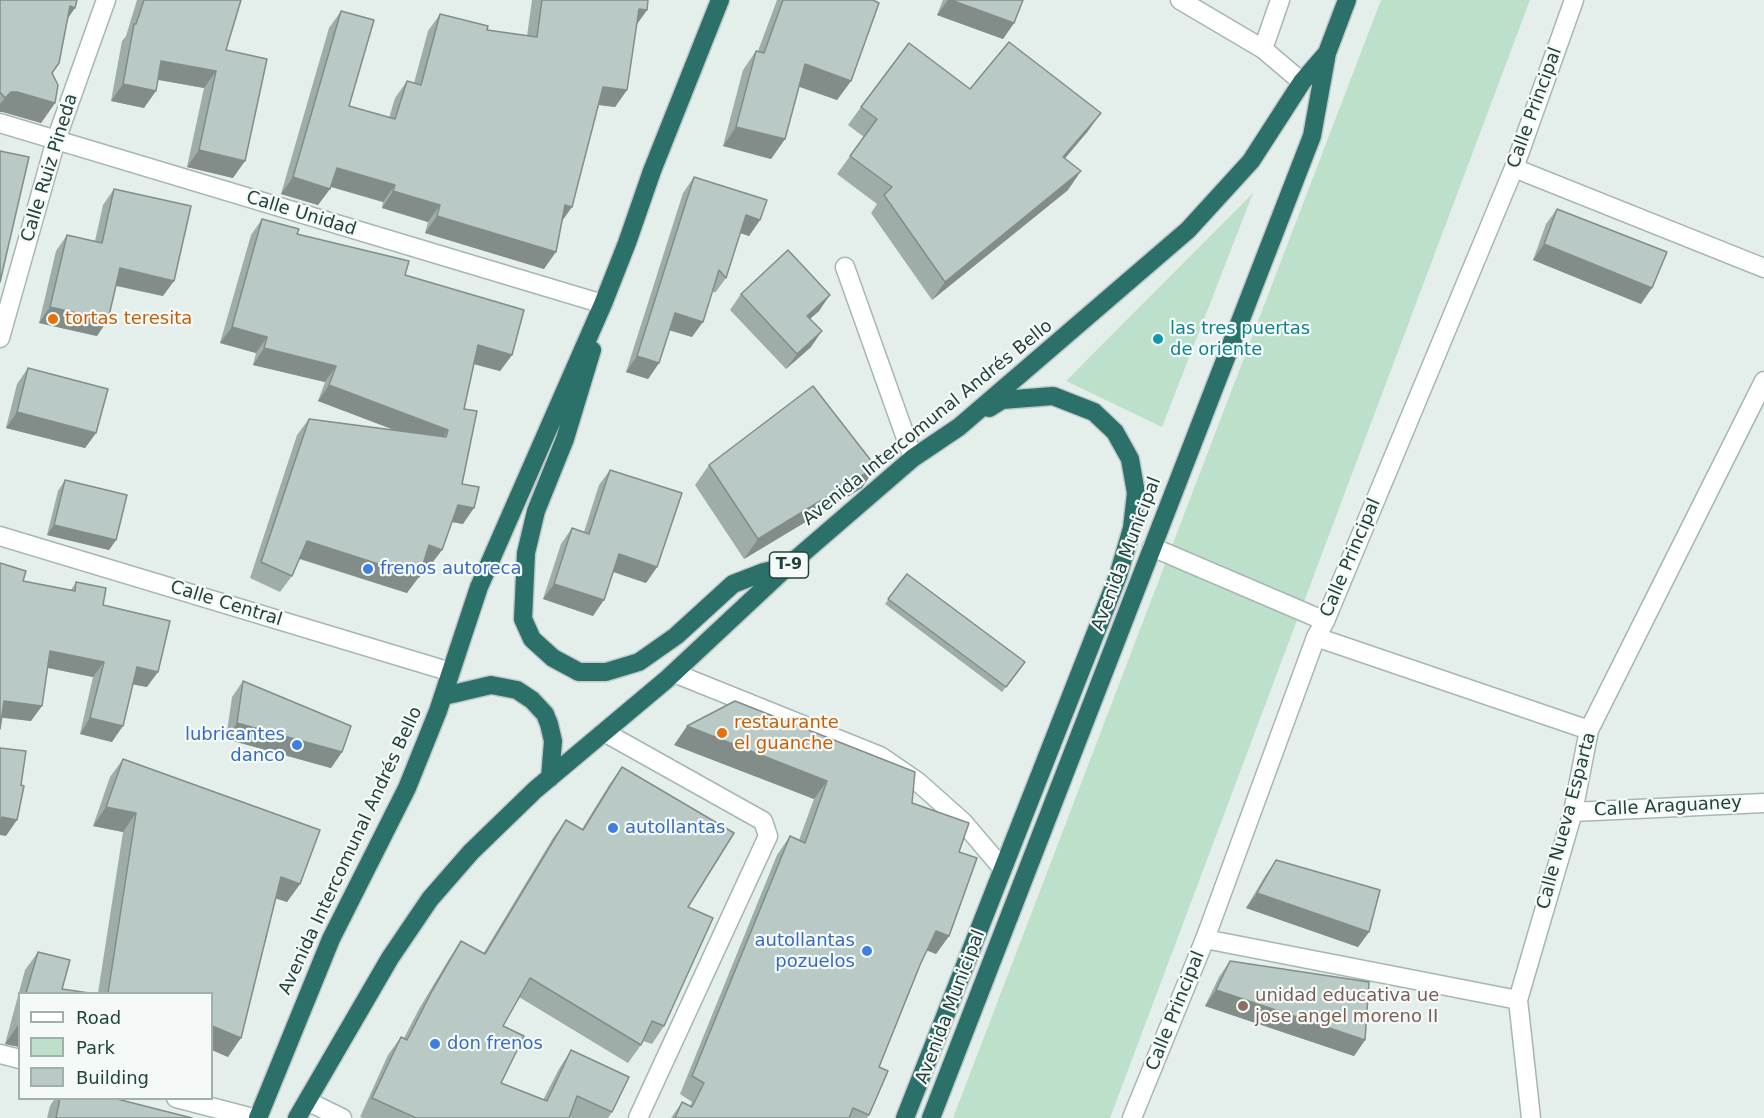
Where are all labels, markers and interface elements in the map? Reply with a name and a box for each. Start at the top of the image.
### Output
street label: Calle Principal [1503,45,1567,171]
street label: Calle Ruiz Pineda [17,91,83,245]
street label: Calle Unidad [243,187,359,241]
place label: tortas teresita [65,308,192,330]
marker: tortas teresita [46,312,60,326]
street label: Avenida Intercomunal Andrés Bello [799,315,1057,531]
place label: las tres puertas de oriente [1170,318,1310,360]
marker: las tres puertas de oriente [1151,332,1165,346]
street label: Avenida Municipal [1088,474,1166,634]
street label: Calle Principal [1316,495,1386,621]
road number: T-9 [770,552,808,578]
place label: frenos autoreca [380,558,521,580]
marker: frenos autoreca [361,562,375,576]
street label: Calle Central [167,577,285,631]
street label: Avenida Intercomunal Andrés Bello [275,704,427,998]
place label: restaurante el guanche [734,712,839,754]
place label: lubricantes danco [185,724,285,766]
marker: restaurante el guanche [715,726,729,740]
street label: Calle Nueva Esparta [1533,730,1601,912]
marker: lubricantes danco [290,738,304,752]
street label: Calle Araguaney [1593,792,1743,822]
place label: autollantas [625,817,725,839]
marker: autollantas [606,821,620,835]
street label: Avenida Municipal [912,927,990,1087]
place label: autollantas pozuelos [755,930,855,972]
marker: autollantas pozuelos [860,944,874,958]
street label: Calle Principal [1142,948,1210,1074]
place label: unidad educativa ue jose angel moreno II [1255,985,1439,1028]
legend [18,992,213,1100]
marker: unidad educativa ue jose angel moreno II [1236,999,1250,1013]
text: Road [76,1007,121,1028]
place label: don frenos [447,1033,543,1055]
text: Park [76,1037,115,1058]
marker: don frenos [428,1037,442,1051]
text: Building [76,1067,149,1088]

